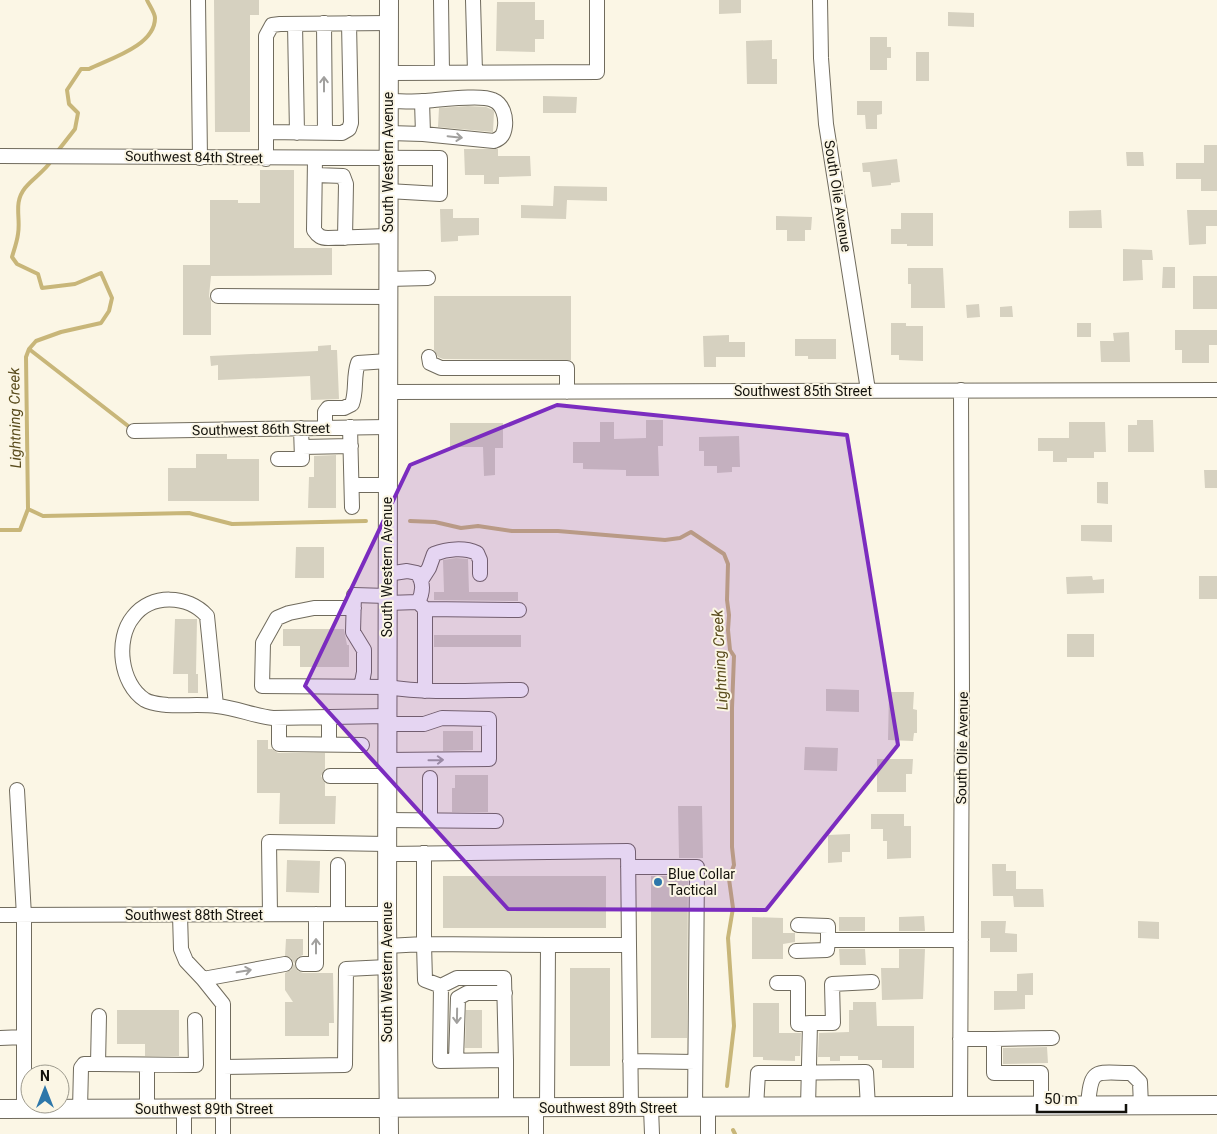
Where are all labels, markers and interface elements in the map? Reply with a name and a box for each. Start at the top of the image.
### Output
one-way arrow [319,77,329,93]
street label: South Western Avenue [380,92,396,232]
one-way arrow [446,132,462,142]
street label: South Olie Avenue [821,139,855,253]
street label: Southwest 84th Street [125,148,264,166]
water label: Lightning Creek [5,367,25,469]
street label: Southwest 85th Street [734,383,872,399]
street label: Southwest 86th Street [192,420,331,438]
street label: South Western Avenue [379,497,395,637]
water label: Lightning Creek [708,609,732,711]
street label: South Olie Avenue [953,691,971,805]
one-way arrow [427,755,443,765]
place label: Blue Collar Tactical [668,866,735,898]
marker: Blue Collar Tactical [652,876,664,888]
street label: South Western Avenue [379,902,395,1042]
street label: Southwest 88th Street [125,907,263,923]
one-way arrow [311,938,321,954]
one-way arrow [236,966,252,976]
one-way arrow [452,1008,462,1024]
north arrow [20,1064,70,1114]
text: N [40,1068,50,1084]
scale bar [1037,1082,1126,1114]
text: 50 m [1044,1090,1078,1108]
street label: Southwest 89th Street [539,1100,677,1116]
street label: Southwest 89th Street [135,1101,273,1117]

